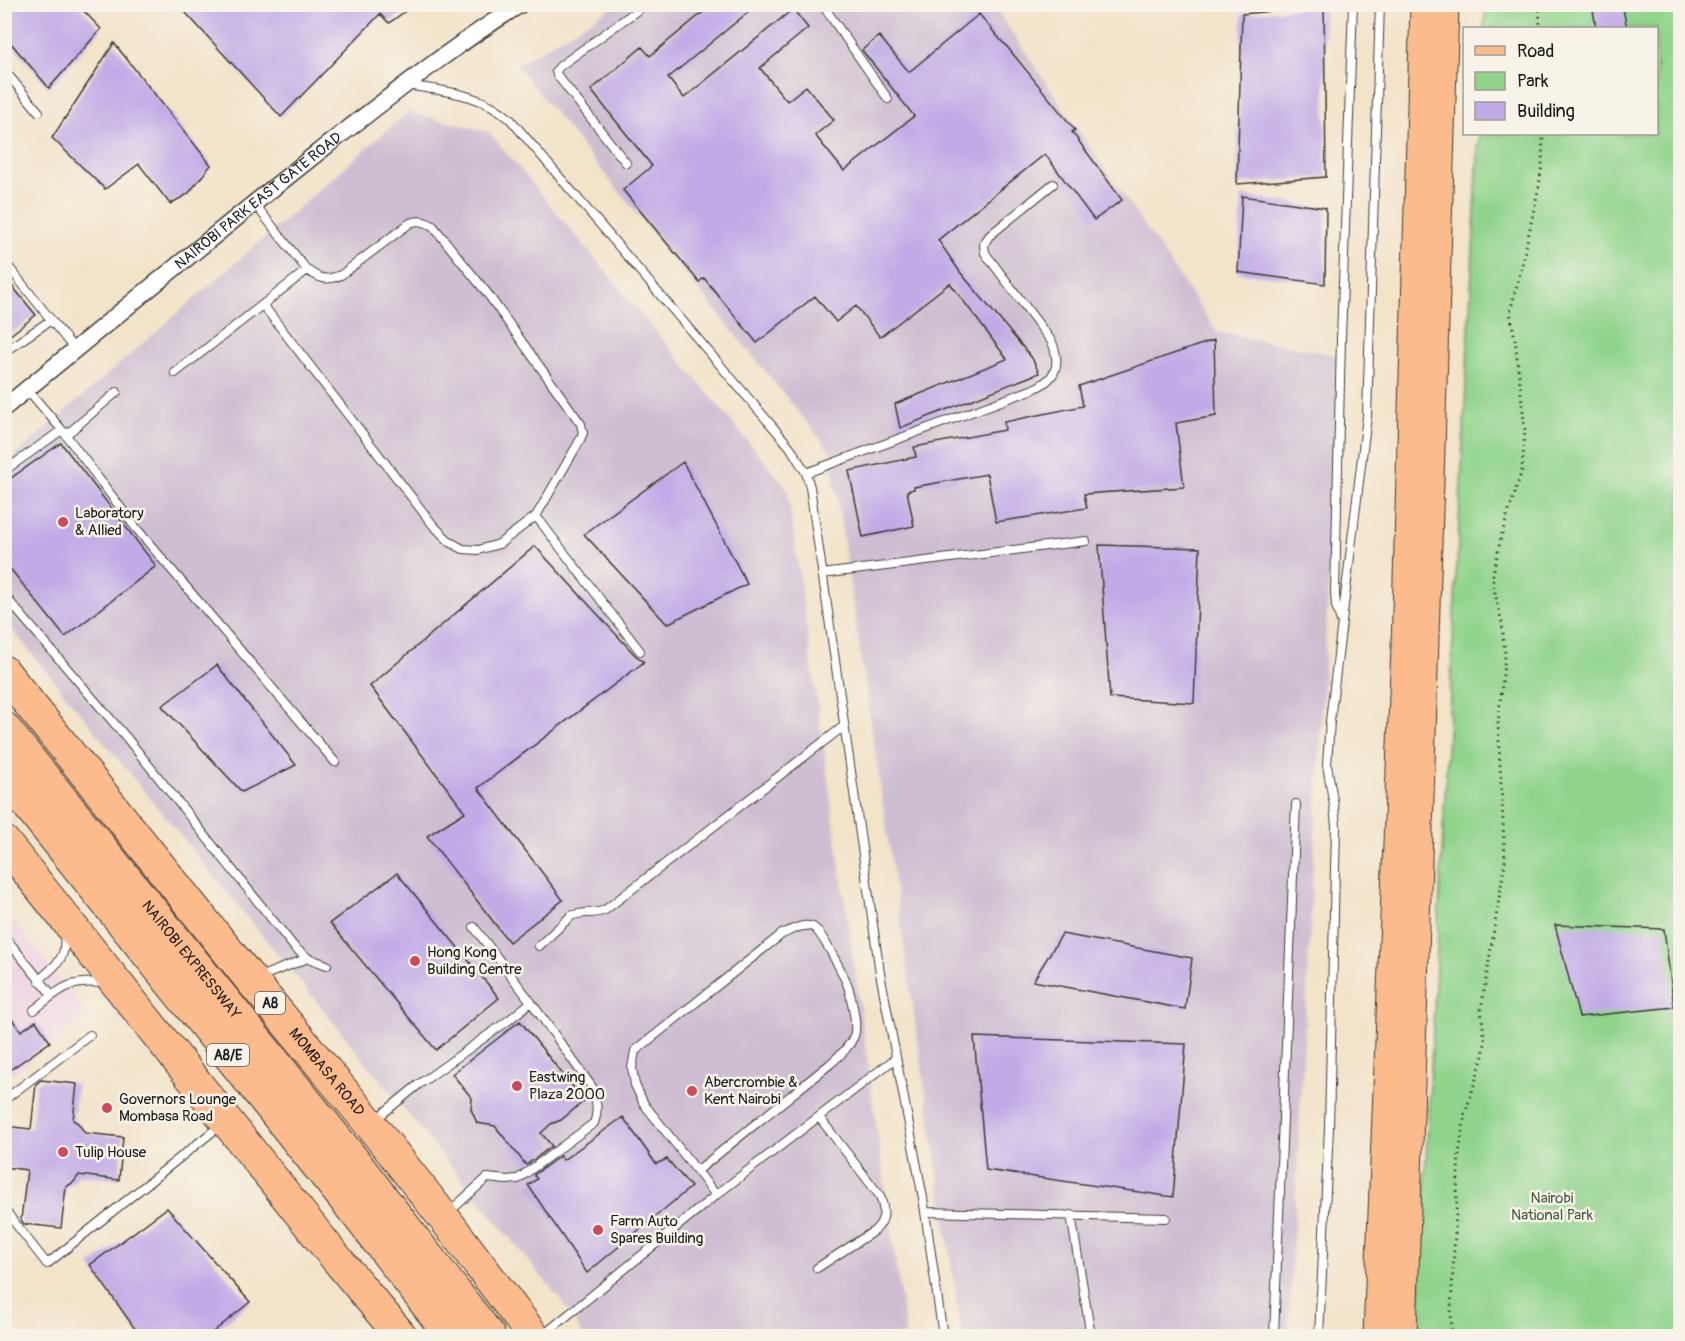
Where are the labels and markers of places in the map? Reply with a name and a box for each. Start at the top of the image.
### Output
place label: Laboratory & Allied [75,504,144,540]
marker: Laboratory & Allied [56,515,70,529]
place label: Hong Kong Building Centre [427,943,522,979]
marker: Hong Kong Building Centre [408,954,422,968]
place label: Eastwing Plaza 2000 [529,1068,605,1104]
place label: Abercrombie & Kent Nairobi [704,1073,798,1109]
marker: Eastwing Plaza 2000 [510,1079,524,1093]
marker: Abercrombie & Kent Nairobi [685,1084,699,1098]
place label: Governors Lounge Mombasa Road [119,1090,237,1126]
marker: Governors Lounge Mombasa Road [100,1101,114,1115]
place label: Tulip House [75,1143,147,1162]
marker: Tulip House [56,1145,70,1159]
place label: Farm Auto Spares Building [610,1212,703,1248]
marker: Farm Auto Spares Building [591,1223,605,1237]

